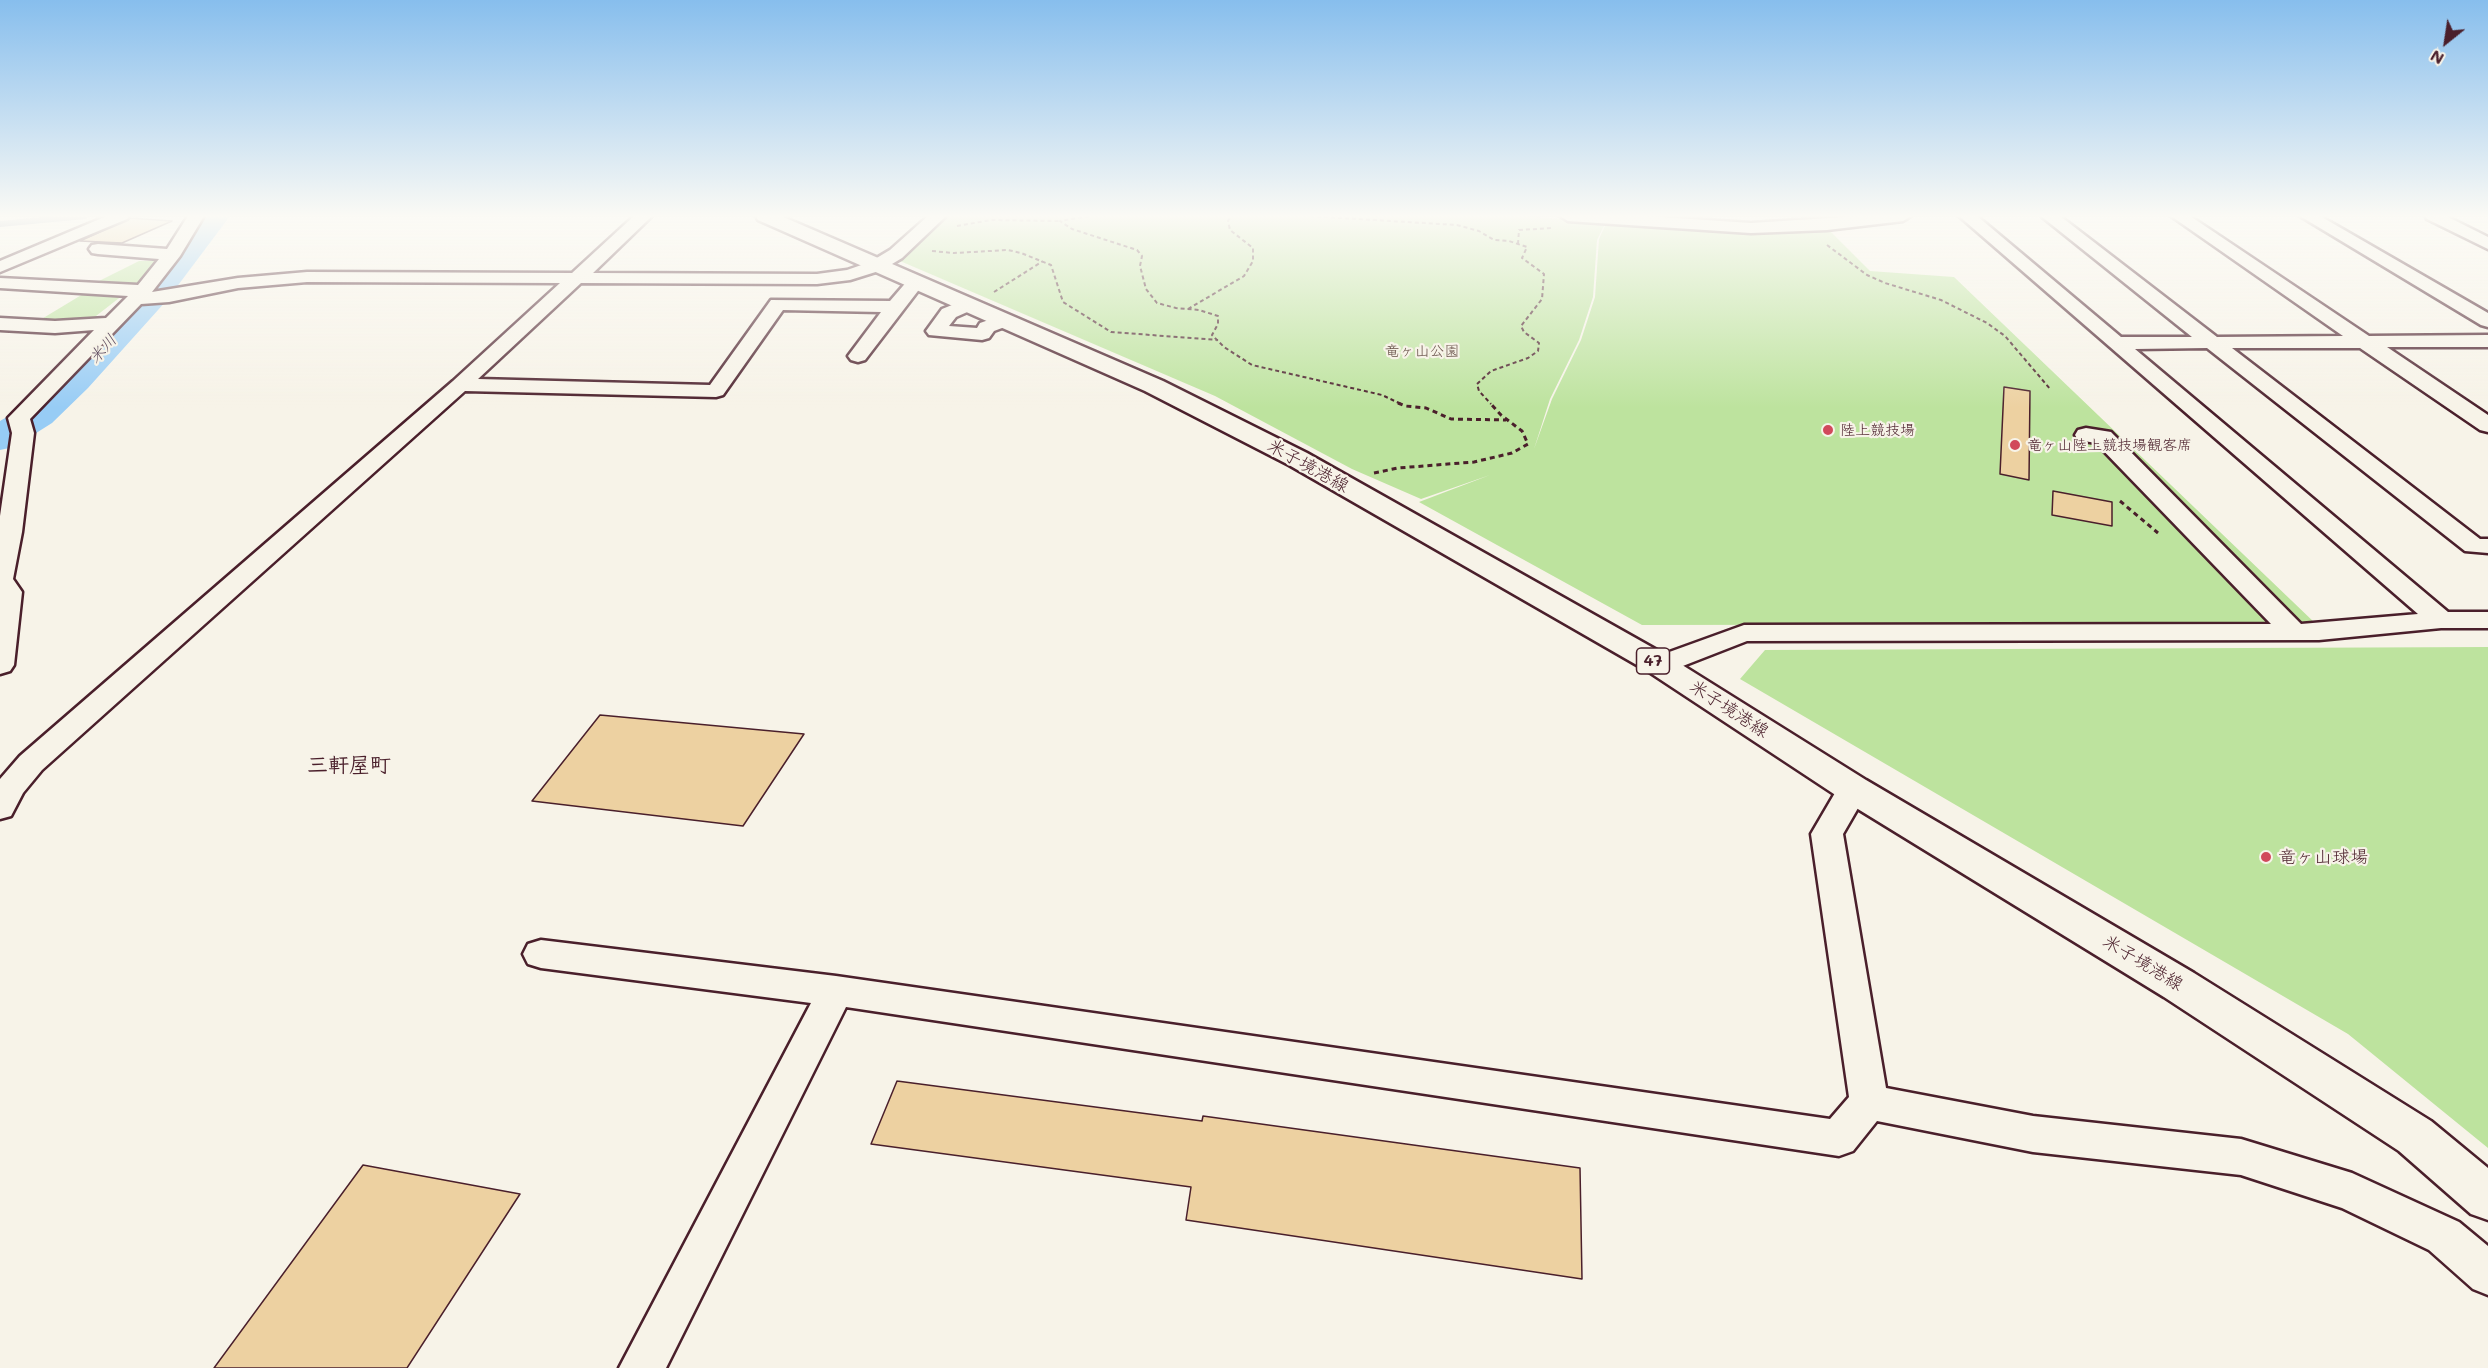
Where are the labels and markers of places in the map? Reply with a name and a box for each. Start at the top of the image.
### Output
place label: 陸上競技場 [1840,421,1915,439]
marker: 陸上競技場 [1821,423,1835,437]
place label: 竜ヶ山陸上競技場観客席 [2027,436,2192,454]
marker: 竜ヶ山陸上競技場観客席 [2008,438,2022,452]
place label: 竜ヶ山球場 [2278,846,2368,868]
marker: 竜ヶ山球場 [2259,850,2273,864]

